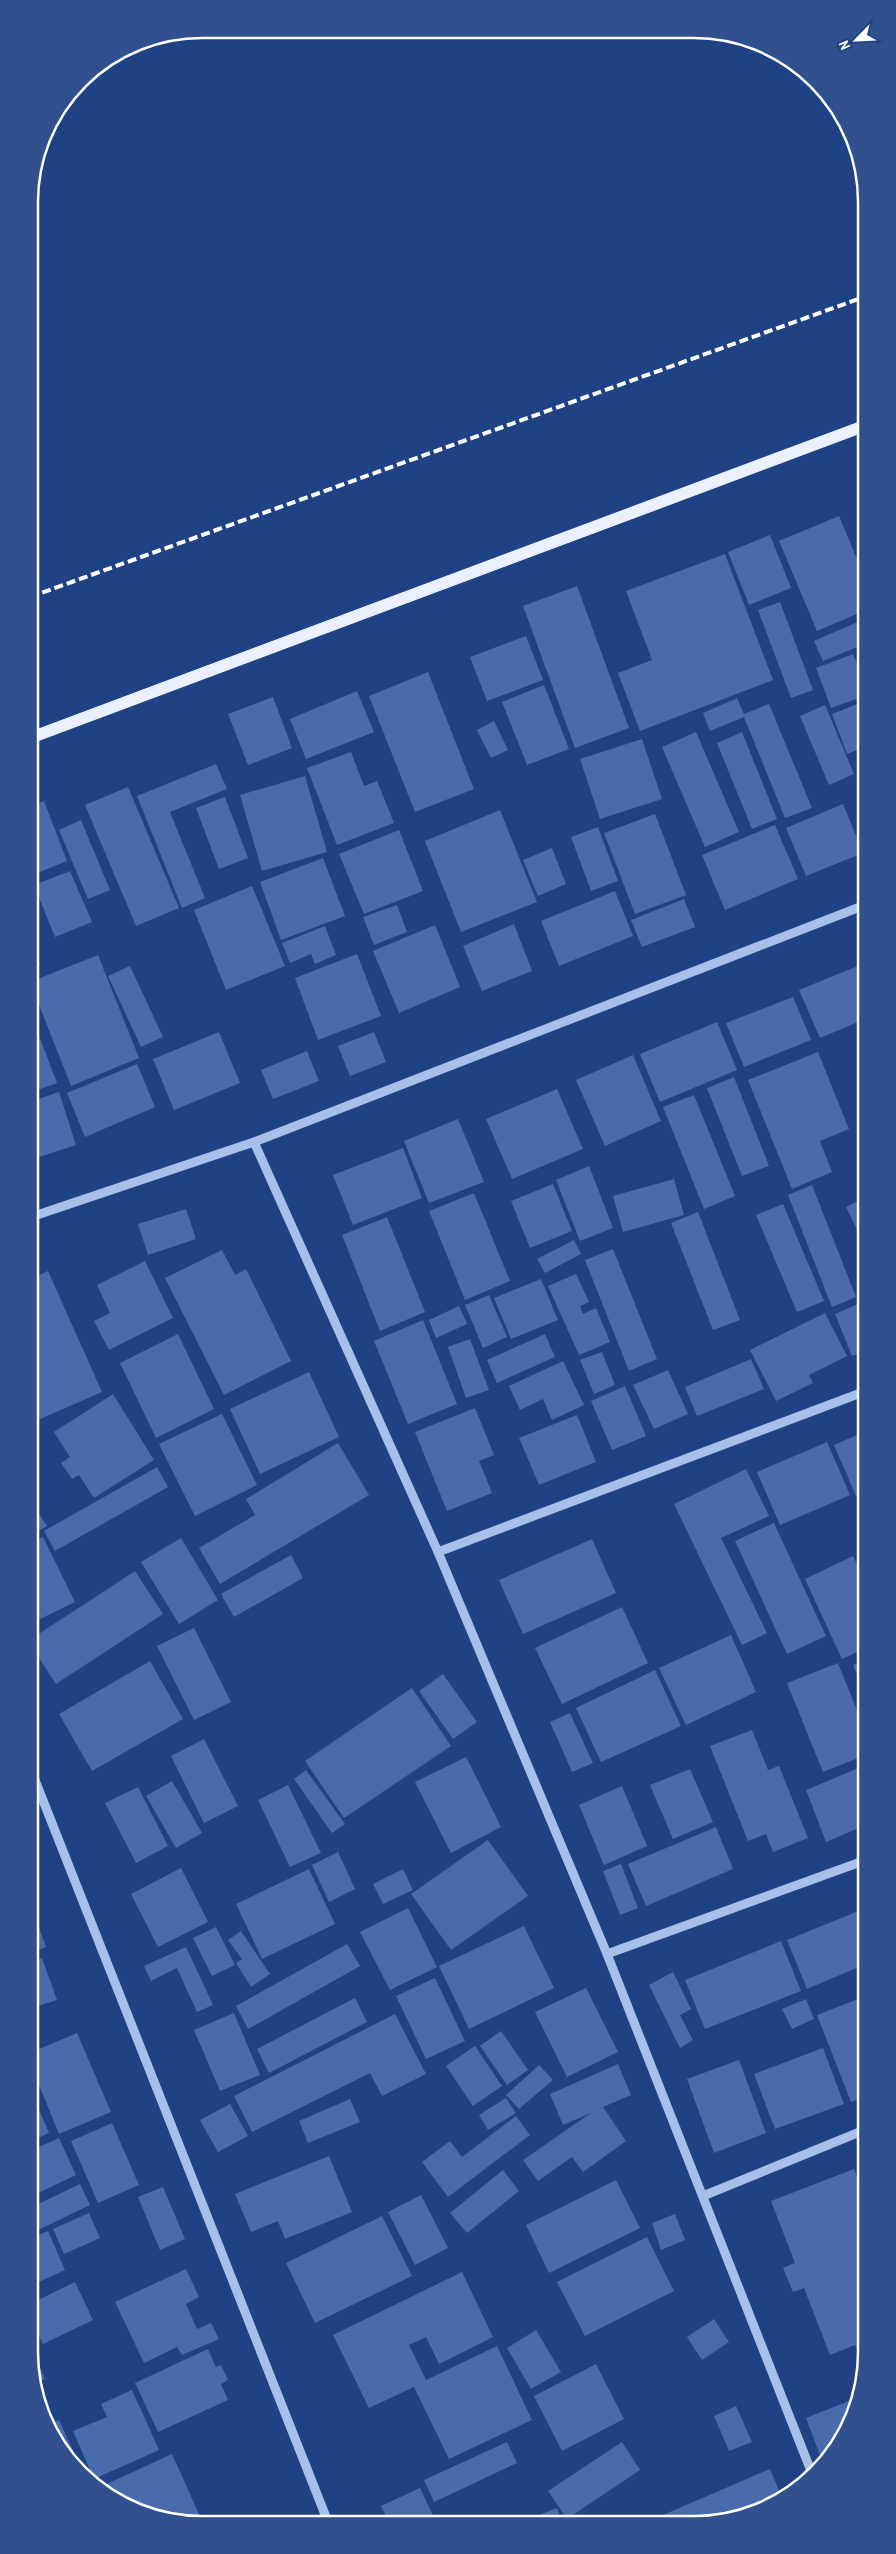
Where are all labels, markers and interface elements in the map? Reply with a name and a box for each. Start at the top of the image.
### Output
north arrow [831,15,881,65]
text: N [834,38,854,53]

